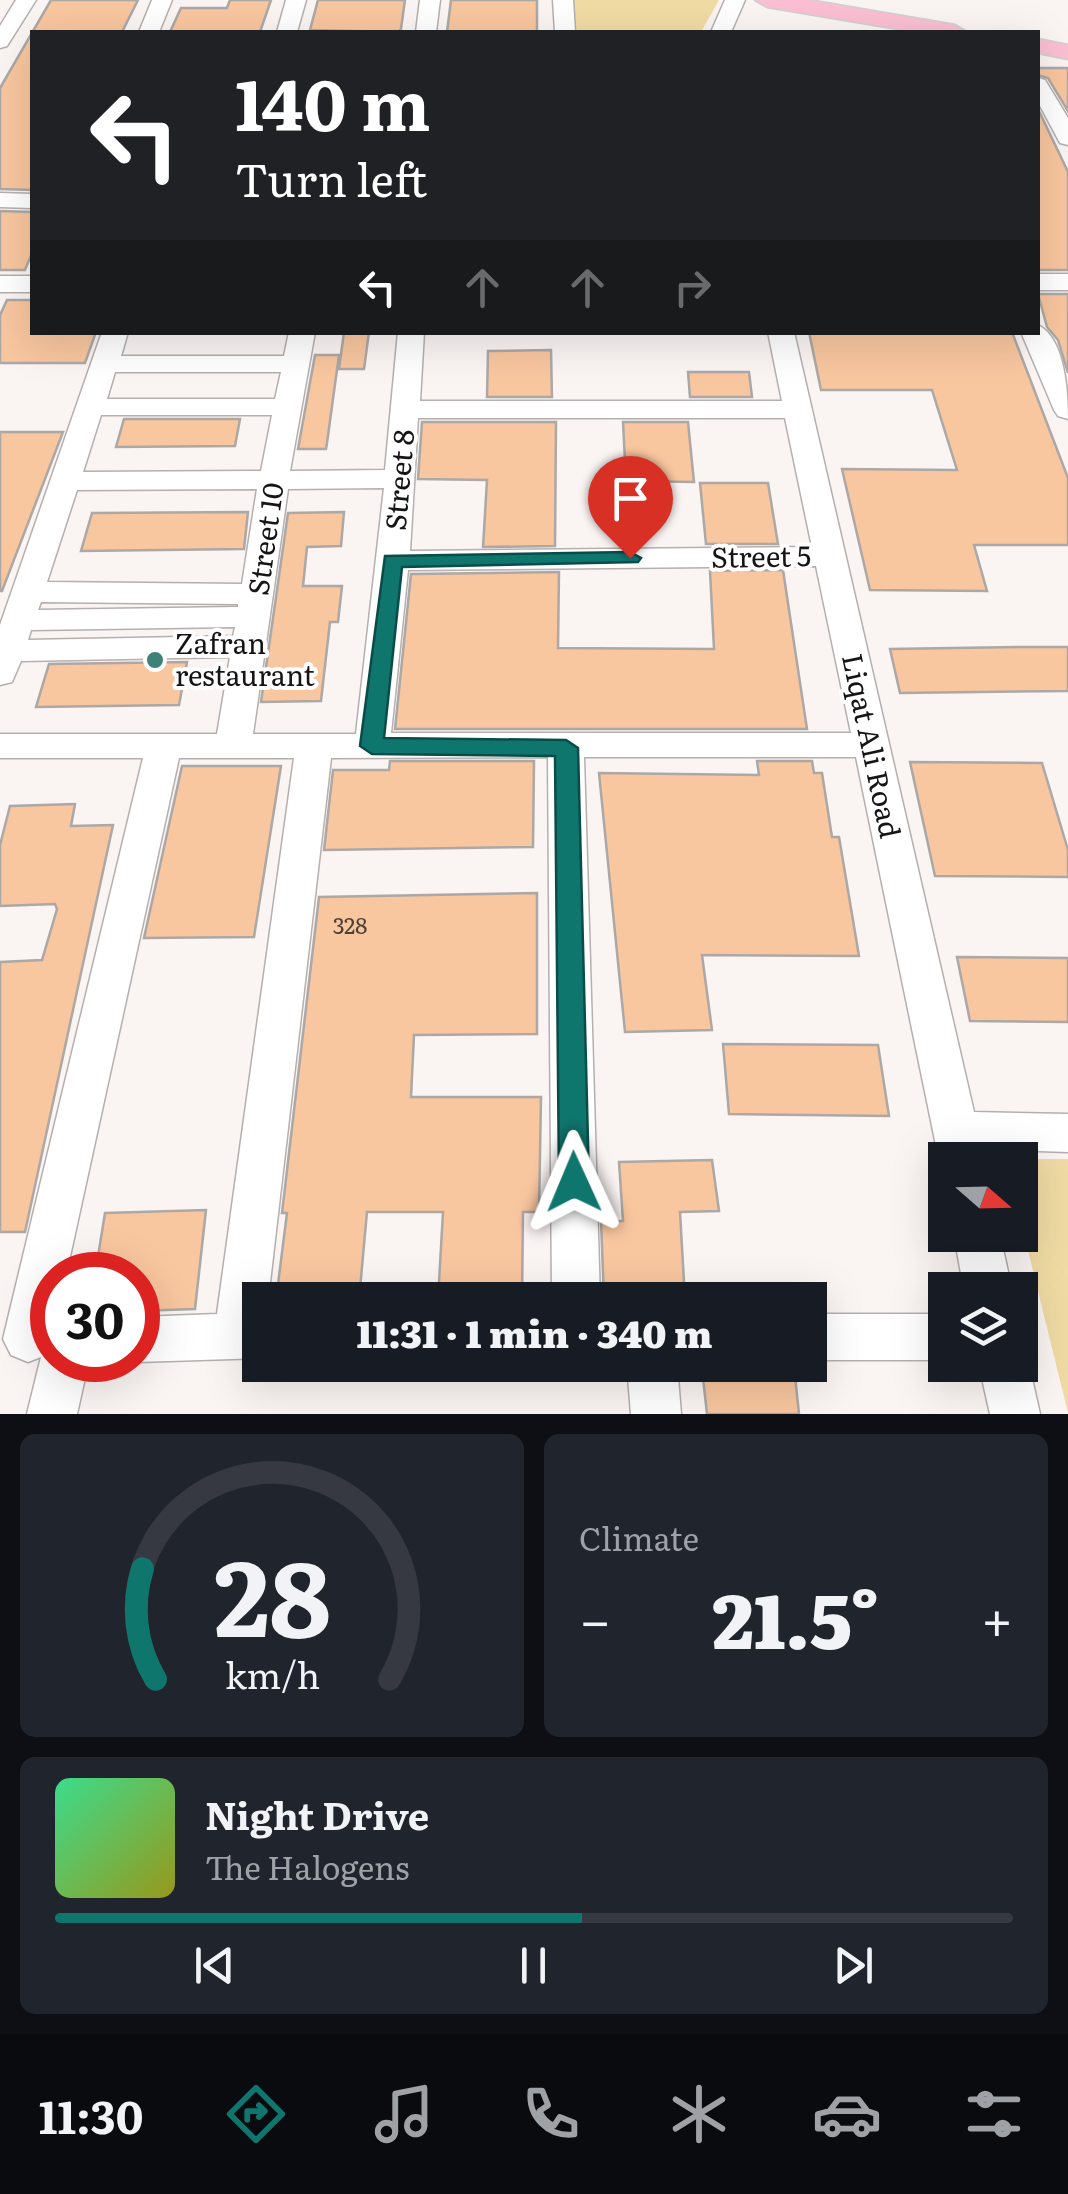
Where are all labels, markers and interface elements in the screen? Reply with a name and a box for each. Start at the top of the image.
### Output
text: 140 m [235,49,430,153]
icon: left [70,70,200,200]
text: Turn left [235,144,427,211]
icon: left [350,260,405,315]
icon: ahead [455,260,510,315]
icon: ahead [560,260,615,315]
icon: right [665,260,720,315]
street label: Street 8 [373,428,423,532]
pin [588,456,673,559]
icon: arrive [603,471,658,526]
street label: Street 10 [235,480,293,598]
street label: Street 5 [711,533,811,577]
place label: Zafran restaurant [175,621,315,695]
marker: Zafran restaurant [144,649,166,671]
street label: Liqat Ali Road [833,649,913,842]
house number: 328 [333,908,367,941]
position arrow [522,1130,626,1234]
north arrow [928,1142,1038,1252]
map controls [928,1142,1038,1382]
speed limit sign: 30 [30,1252,160,1382]
button: layers [928,1272,1038,1382]
text: 11:31 · 1 min · 340 m [356,1303,713,1360]
text: Climate [579,1513,699,1561]
text: 28 [213,1515,331,1669]
text: 21.5° [712,1561,880,1672]
text: − [579,1576,611,1658]
text: + [981,1576,1013,1658]
text: km/h [224,1647,320,1700]
text: Night Drive [205,1785,429,1842]
text: The Halogens [205,1842,409,1890]
icon: previous [187,1938,242,1993]
icon: pause [506,1938,561,1993]
icon: next [826,1938,881,1993]
icon: directions [221,2079,291,2149]
icon: music [369,2079,439,2149]
icon: phone [516,2079,586,2149]
icon: climate [664,2079,734,2149]
icon: car [812,2079,882,2149]
icon: filters [959,2079,1029,2149]
text: 11:30 [39,2081,143,2148]

